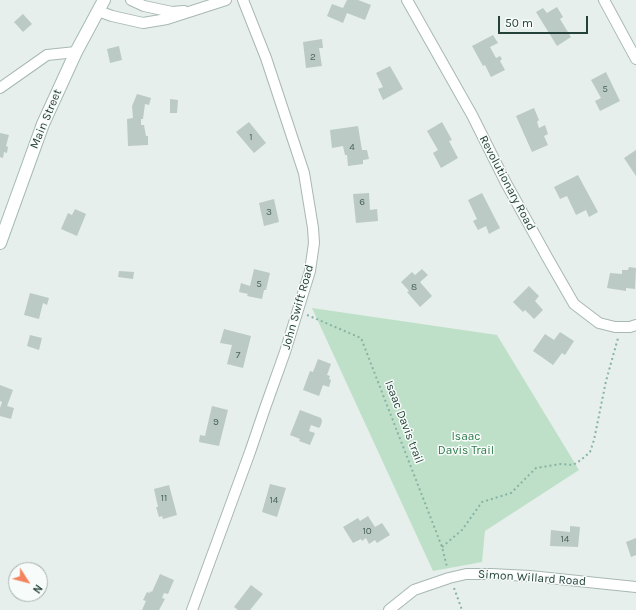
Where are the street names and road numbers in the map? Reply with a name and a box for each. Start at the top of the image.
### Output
street label: Main Street [27,87,65,151]
street label: Revolutionary Road [476,133,538,233]
street label: John Swift Road [279,263,317,351]
street label: Isaac Davis trail [382,379,426,465]
street label: Simon Willard Road [478,567,586,589]

